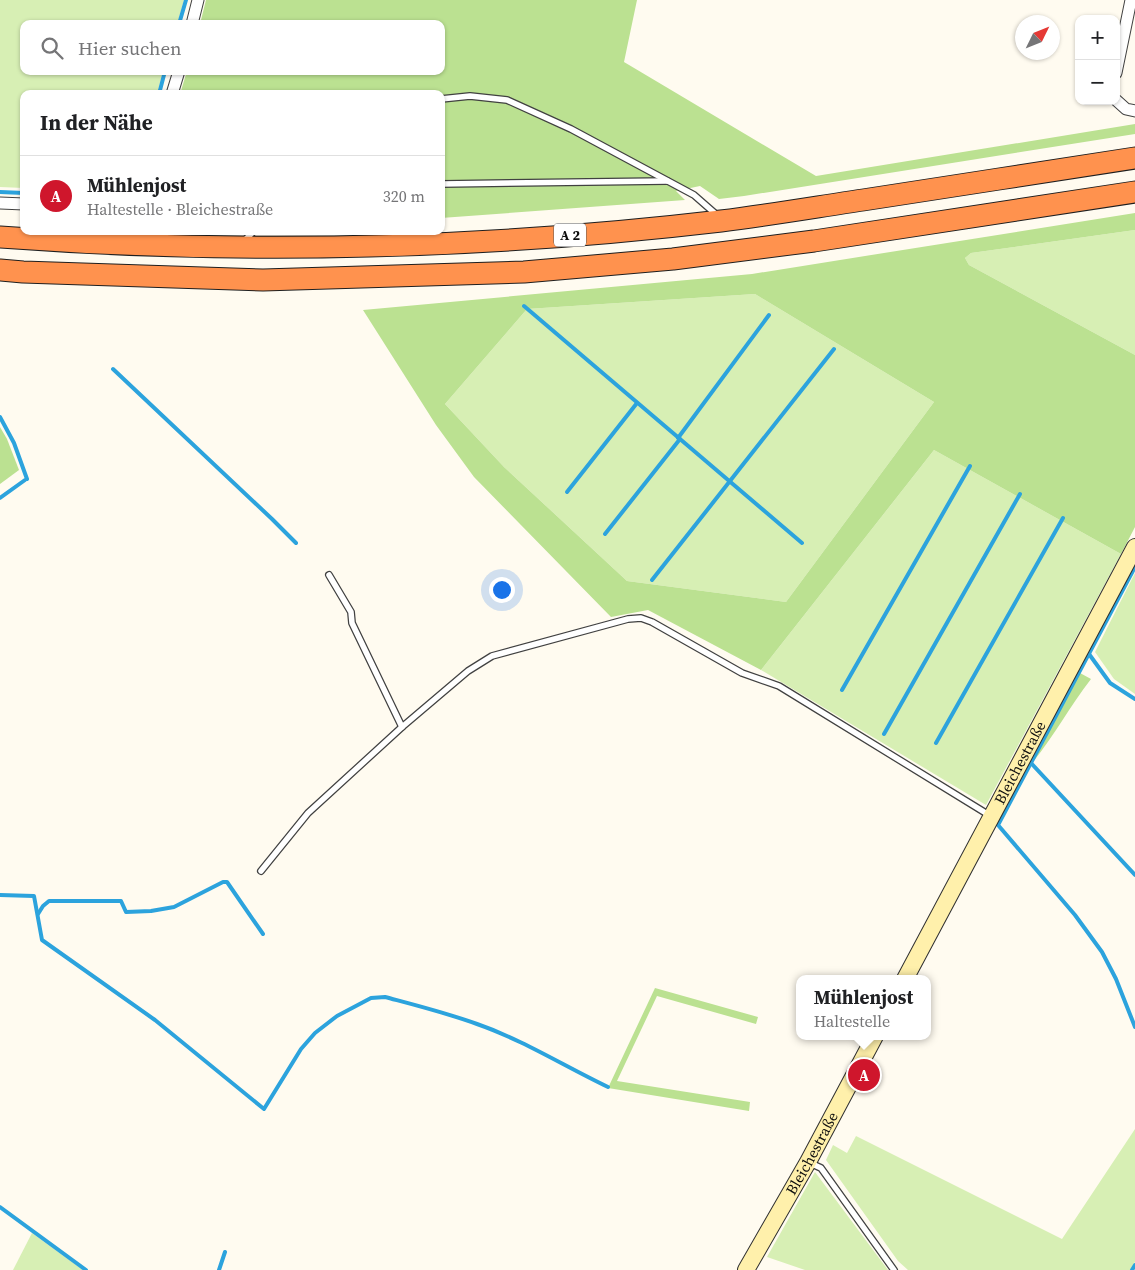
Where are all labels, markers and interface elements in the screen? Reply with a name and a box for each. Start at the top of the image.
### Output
north arrow [1015,15,1060,60]
map controls [1075,15,1120,105]
button: + [1075,15,1120,60]
search box [20,20,445,75]
icon: search [38,34,66,62]
text: Hier suchen [78,35,182,61]
button: − [1075,60,1120,105]
text: In der Nähe [40,108,153,137]
text: Mühlenjost [87,172,186,198]
text: A [51,185,61,207]
text: 320 m [383,185,425,207]
text: Haltestelle · Bleichestraße [87,198,273,220]
road number: A 2 [554,224,586,246]
your location [489,577,515,603]
street label: Bleichestraße [989,717,1051,808]
popup [796,975,931,1040]
text: Mühlenjost [814,984,913,1010]
text: Haltestelle [814,1010,890,1032]
pin: A [848,1056,880,1094]
street label: Bleichestraße [780,1108,843,1198]

